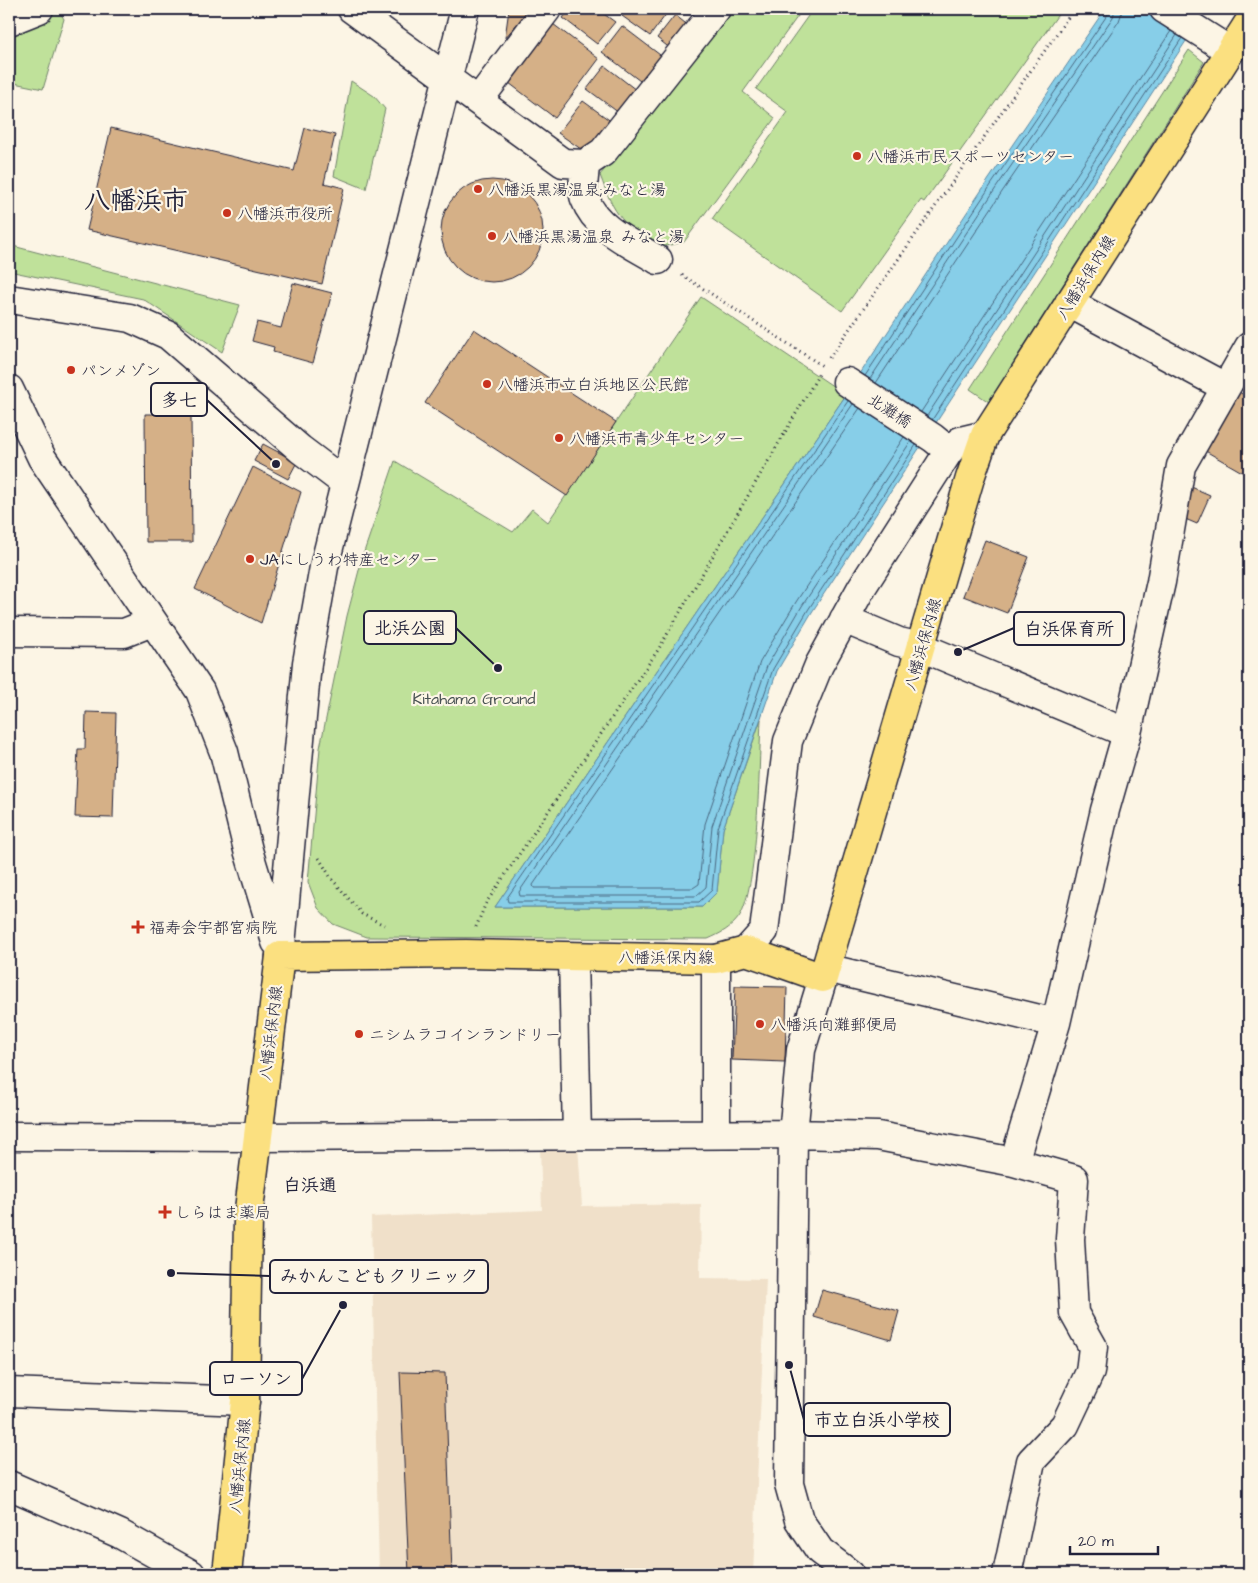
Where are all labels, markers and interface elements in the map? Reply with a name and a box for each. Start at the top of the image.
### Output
place label: 八幡浜市民スポーツセンター [867,146,1074,168]
marker: 八幡浜市民スポーツセンター [851,150,863,162]
place label: 八幡浜黒湯温泉;みなと湯 [488,179,666,201]
district label: 八幡浜市 [84,183,188,219]
marker: 八幡浜黒湯温泉;みなと湯 [472,183,484,195]
place label: 八幡浜市役所 [237,203,333,225]
marker: 八幡浜市役所 [221,207,233,219]
place label: 八幡浜黒湯温泉 みなと湯 [502,226,684,248]
marker: 八幡浜黒湯温泉 みなと湯 [486,230,498,242]
street label: 八幡浜保内線 [1051,231,1121,324]
place label: パンメゾン [81,360,161,382]
marker: パンメゾン [65,364,77,376]
place label: 八幡浜市立白浜地区公民館 [497,374,689,396]
marker: 八幡浜市立白浜地区公民館 [481,378,493,390]
callout: 多七 [151,383,207,416]
text: 多七 [161,388,197,413]
street label: 北灘橋 [863,389,916,433]
place label: 八幡浜市青少年センター [569,428,744,450]
marker: 八幡浜市青少年センター [553,432,565,444]
place label: JAにしうわ特産センター [260,549,438,571]
marker: JAにしうわ特産センター [244,553,256,565]
street label: 八幡浜保内線 [899,595,947,693]
callout: 北浜公園 [364,611,456,644]
callout: 白浜保育所 [1014,612,1124,645]
text: 北浜公園 [374,616,446,641]
text: 白浜保育所 [1024,617,1114,642]
park label: Kitahama Ground [412,688,536,710]
place label: 福寿会宇都宮病院 [149,917,277,939]
marker: 福寿会宇都宮病院 [131,920,145,934]
street label: 八幡浜保内線 [618,947,714,969]
street label: 八幡浜保内線 [254,984,288,1082]
place label: 八幡浜向灘郵便局 [770,1014,898,1036]
marker: 八幡浜向灘郵便局 [754,1018,766,1030]
place label: ニシムラコインランドリー [369,1024,561,1046]
marker: ニシムラコインランドリー [353,1028,365,1040]
district label: 白浜通 [283,1173,337,1198]
place label: しらはま薬局 [175,1202,271,1224]
marker: しらはま薬局 [159,1206,171,1218]
callout: みかんこどもクリニック [270,1260,488,1293]
text: みかんこどもクリニック [280,1264,478,1289]
callout: ローソン [210,1362,302,1395]
text: ローソン [220,1367,292,1392]
callout: 市立白浜小学校 [804,1403,950,1436]
text: 市立白浜小学校 [814,1408,940,1433]
street label: 八幡浜保内線 [224,1417,256,1515]
scale bar [1070,1523,1158,1555]
text: 20 m [1078,1531,1114,1552]

